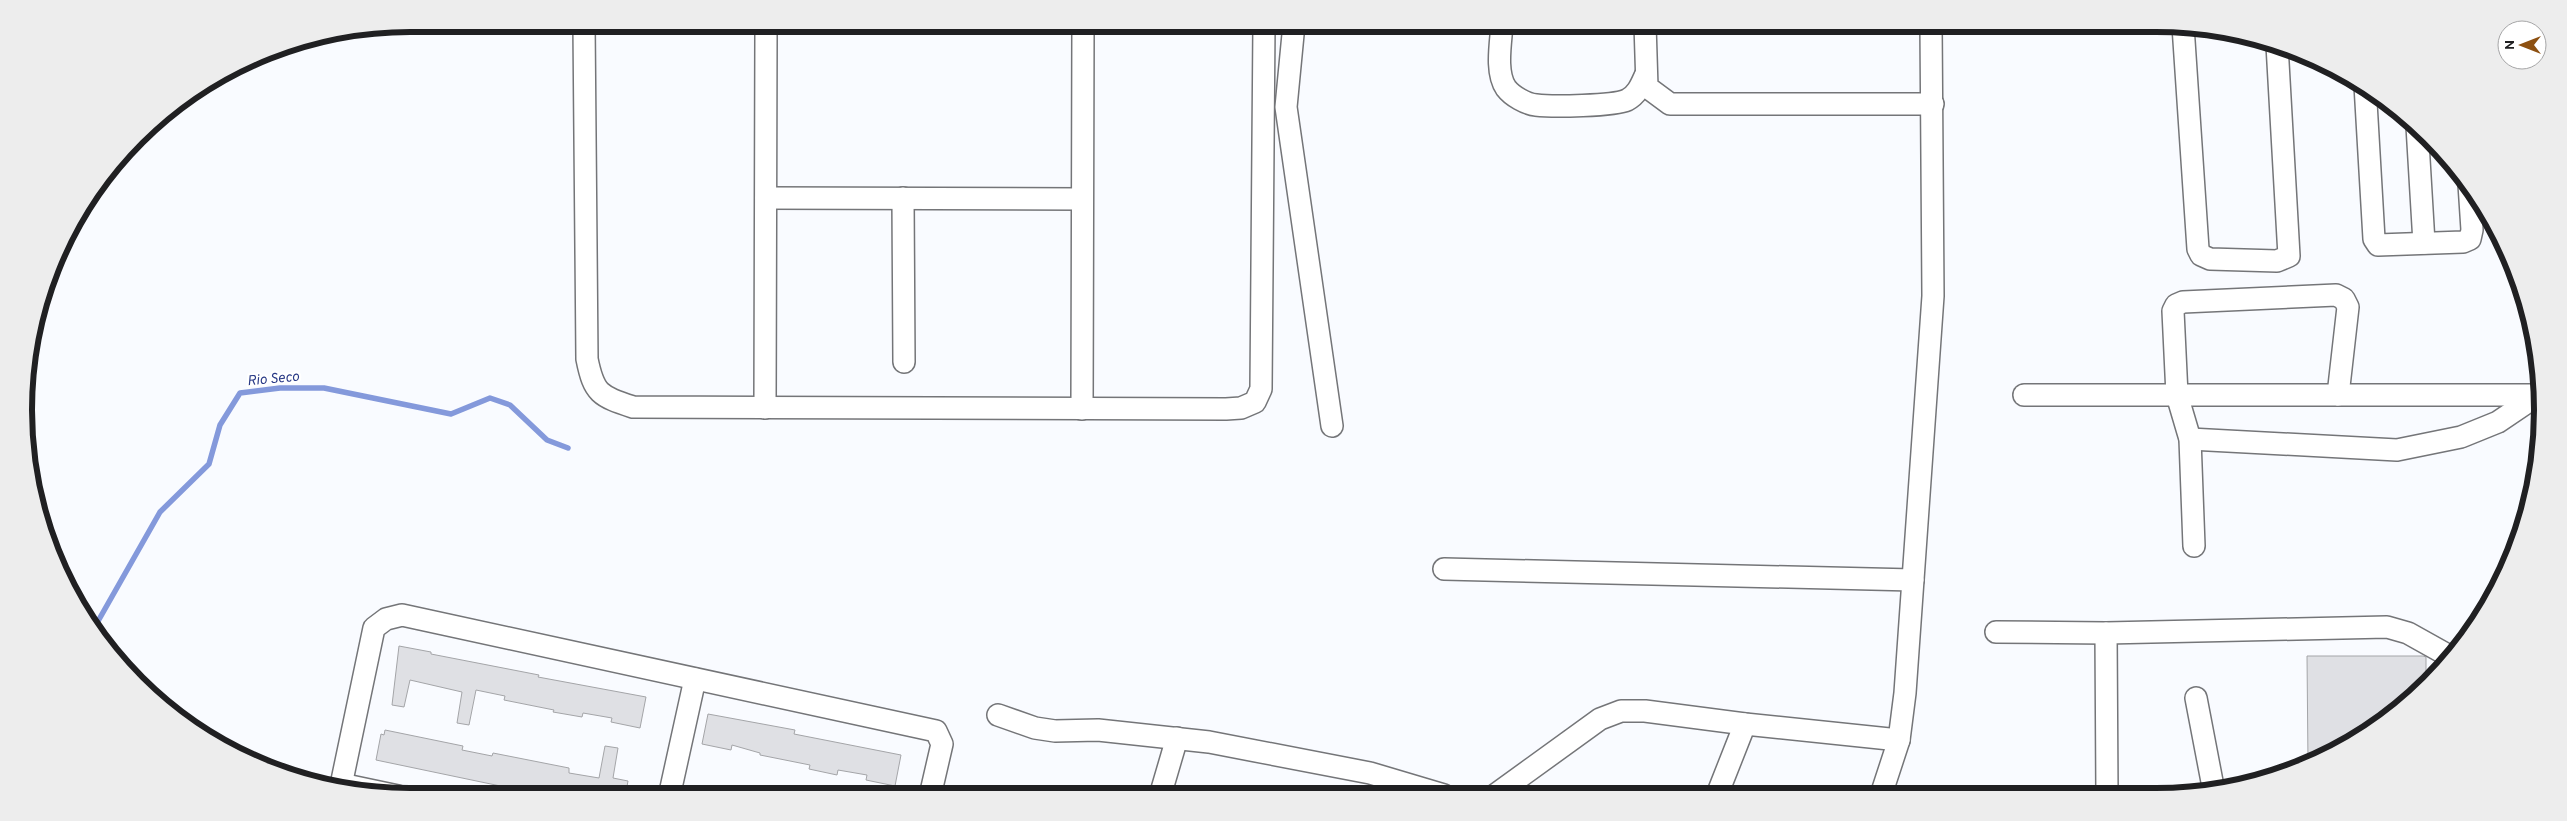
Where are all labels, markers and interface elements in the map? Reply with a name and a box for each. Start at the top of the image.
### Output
north arrow [2497,20,2547,70]
text: N [2502,40,2519,50]
water label: Rio Seco [246,369,300,390]

